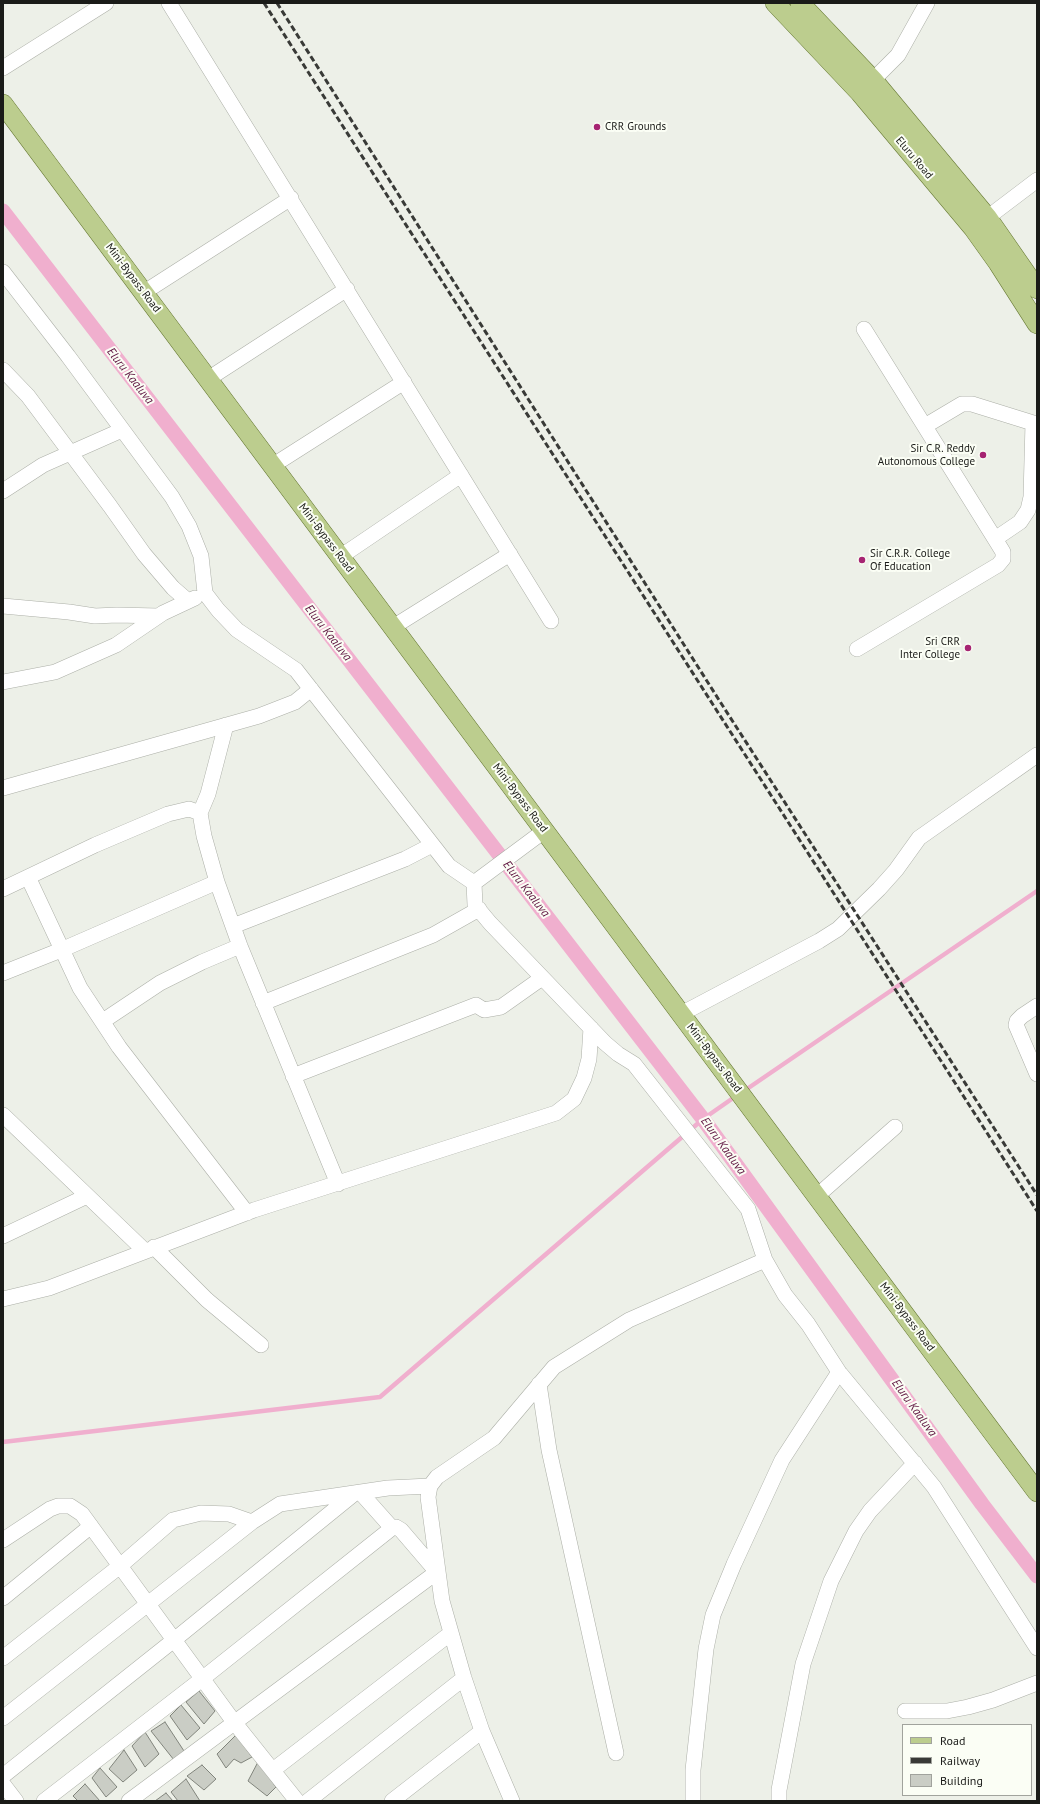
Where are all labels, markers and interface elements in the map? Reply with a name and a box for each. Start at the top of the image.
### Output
place label: CRR Grounds [605,120,666,134]
marker: CRR Grounds [592,122,602,132]
street label: Eluru Road [893,134,935,182]
street label: Mini-Bypass Road [103,241,163,315]
water label: Eluru Kaaluva [104,345,156,407]
place label: Sir C.R. Reddy Autonomous College [878,442,975,468]
marker: Sir C.R. Reddy Autonomous College [978,450,988,460]
street label: Mini-Bypass Road [296,501,356,575]
place label: Sir C.R.R. College Of Education [870,547,950,573]
marker: Sir C.R.R. College Of Education [857,555,867,565]
water label: Eluru Kaaluva [302,602,354,664]
place label: Sri CRR Inter College [900,635,960,661]
marker: Sri CRR Inter College [963,643,973,653]
street label: Mini-Bypass Road [490,761,550,835]
water label: Eluru Kaaluva [500,858,552,920]
street label: Mini-Bypass Road [684,1021,744,1095]
water label: Eluru Kaaluva [697,1115,749,1177]
street label: Mini-Bypass Road [877,1280,937,1354]
water label: Eluru Kaaluva [888,1377,940,1439]
legend [902,1724,1032,1796]
text: Road [940,1733,965,1748]
text: Railway [940,1753,980,1768]
text: Building [940,1773,983,1788]

